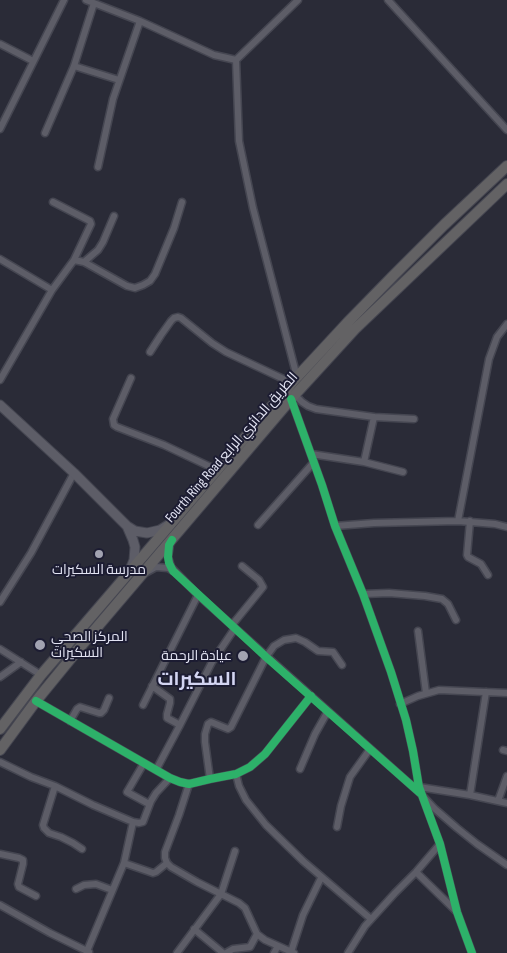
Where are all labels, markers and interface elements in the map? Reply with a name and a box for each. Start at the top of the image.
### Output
street label: Fourth Ring Road الطريق الدائري الرابع [162,369,302,527]
marker: مدرسة السكيرات [93,548,105,560]
place label: مدرسة السكيرات [52,562,146,578]
place label: المركز الصحي السكيرات [51,629,128,662]
marker: المركز الصحي السكيرات [33,638,47,652]
place label: عيادة الرحمة [161,648,232,664]
marker: عيادة الرحمة [236,649,250,663]
district label: السكيرات [158,669,236,691]

